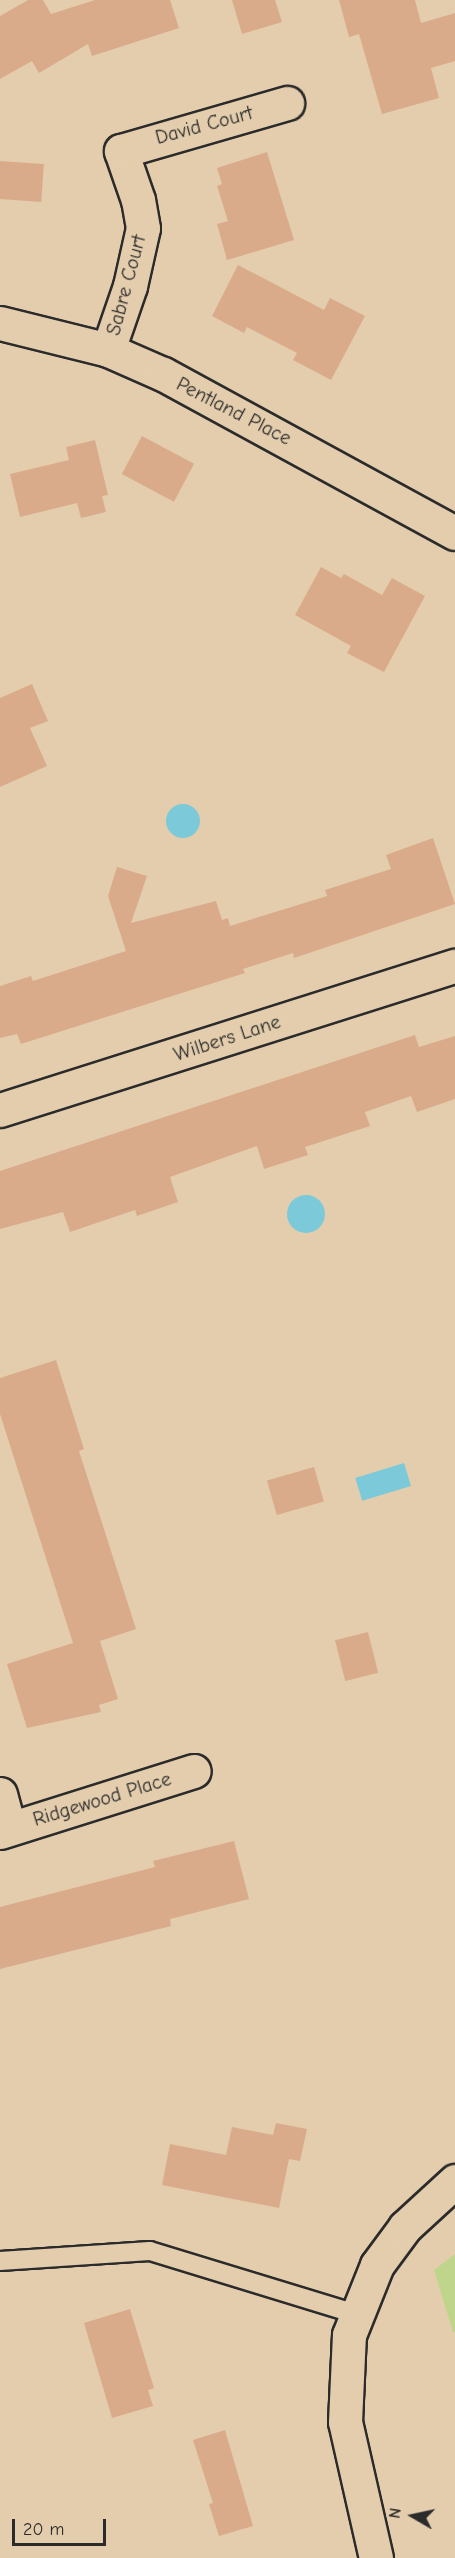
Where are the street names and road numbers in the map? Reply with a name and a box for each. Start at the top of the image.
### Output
street label: David Court [153,100,255,150]
street label: Sabre Court [101,232,151,338]
street label: Pentland Place [173,372,295,450]
street label: Wilbers Lane [171,1009,283,1067]
street label: Ridgewood Place [30,1767,174,1831]

